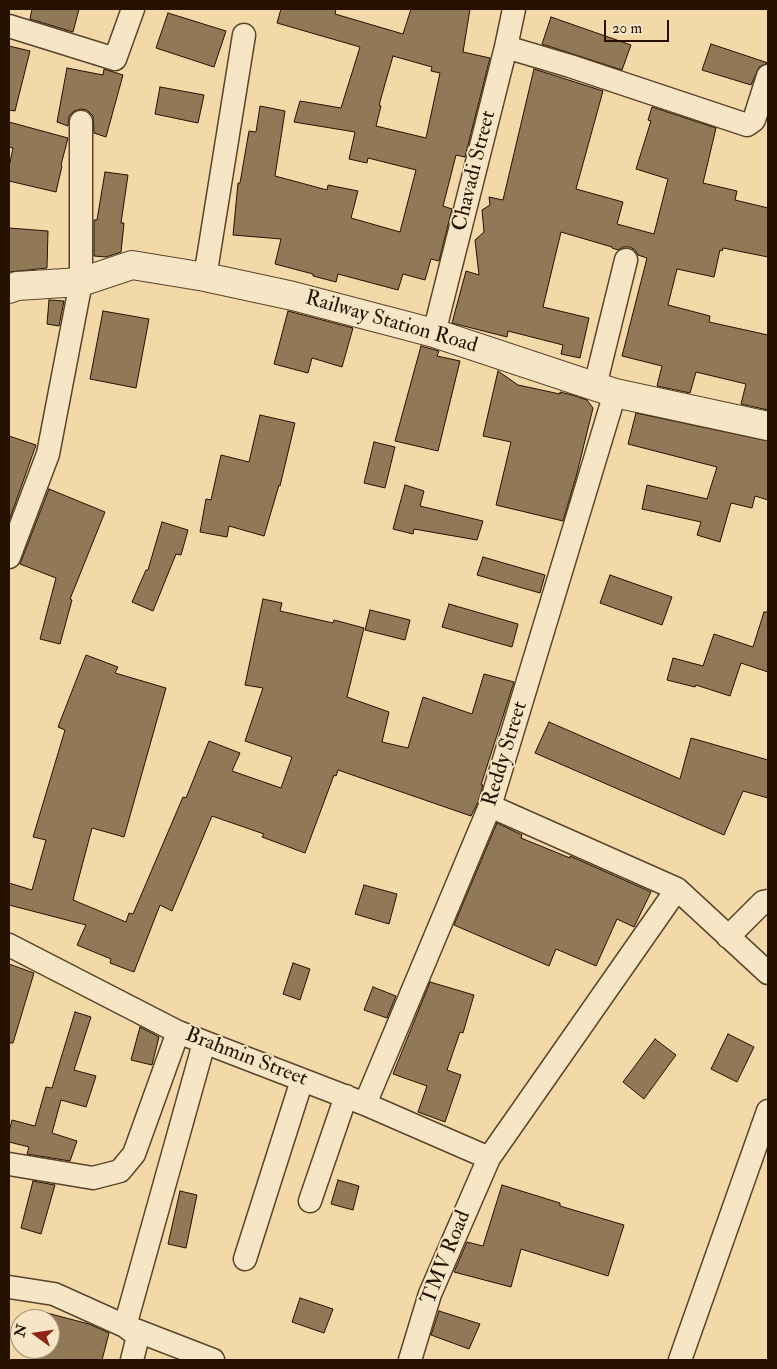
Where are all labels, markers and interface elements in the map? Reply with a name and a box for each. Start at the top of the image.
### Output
scale bar [607,10,672,42]
text: 20 m [612,19,642,38]
street label: Chavadi Street [448,108,502,234]
street label: Railway Station Road [302,286,480,360]
street label: Reddy Street [478,698,534,810]
street label: Brahmin Street [181,1023,311,1093]
street label: TMV Road [417,1207,477,1309]
north arrow [10,1309,60,1359]
text: N [11,1322,31,1339]

